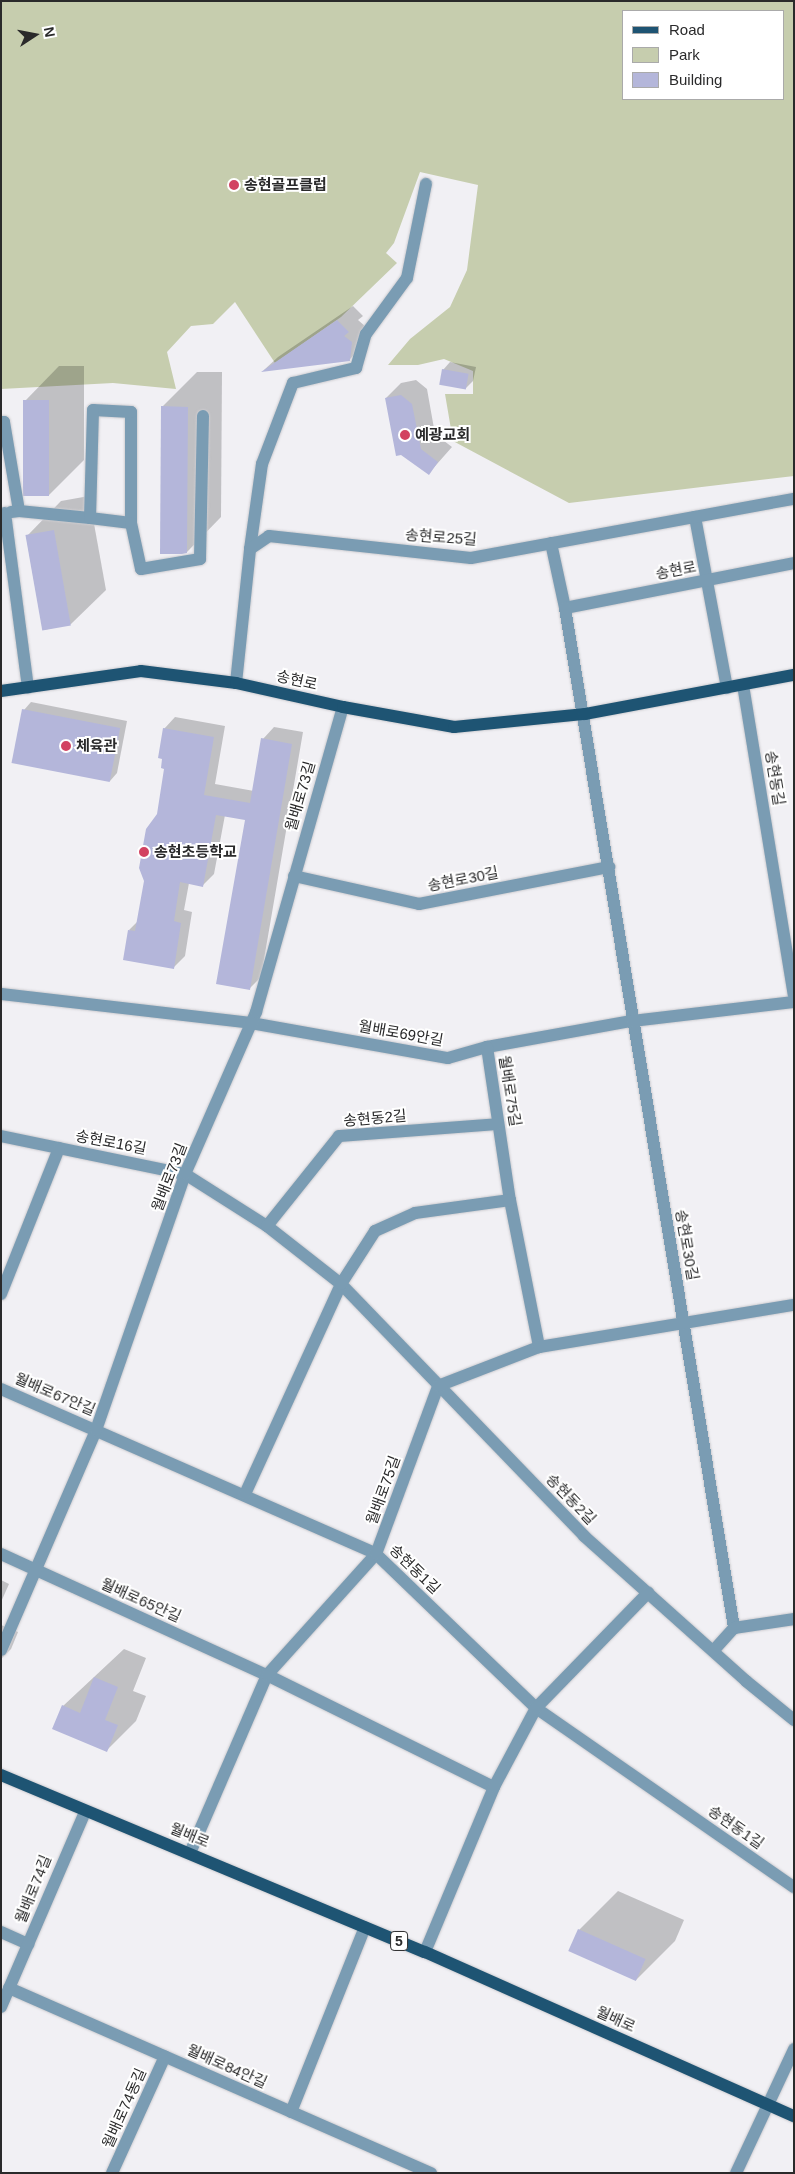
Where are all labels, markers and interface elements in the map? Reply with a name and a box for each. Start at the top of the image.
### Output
north arrow [10,10,60,60]
legend [622,10,785,100]
text: Road [669,21,705,38]
text: N [41,26,59,39]
text: Park [669,46,700,63]
text: Building [669,71,722,88]
place label: 송현골프클럽 [244,176,327,194]
marker: 송현골프클럽 [228,179,240,191]
place label: 예광교회 [415,426,470,444]
marker: 예광교회 [399,429,411,441]
street label: 송현로25길 [405,526,477,548]
street label: 송현로 [654,557,698,583]
street label: 송현로 [275,667,319,693]
place label: 체육관 [76,737,117,755]
marker: 체육관 [60,740,72,752]
street label: 송현동길 [762,749,788,807]
street label: 월배로73길 [281,759,319,833]
place label: 송현초등학교 [154,843,237,861]
marker: 송현초등학교 [138,846,150,858]
street label: 송현로30길 [426,863,500,895]
street label: 월배로69안길 [357,1017,445,1049]
street label: 월배로75길 [495,1054,525,1128]
street label: 송현동2길 [343,1106,407,1130]
street label: 송현로16길 [74,1126,148,1158]
street label: 월배로73길 [148,1140,190,1214]
street label: 송현로30길 [672,1208,702,1282]
street label: 월배로67안길 [12,1369,98,1419]
street label: 월배로75길 [362,1453,404,1527]
street label: 송현동2길 [542,1470,600,1528]
street label: 송현동1길 [386,1540,444,1598]
street label: 월배로65안길 [98,1574,184,1626]
street label: 송현동1길 [705,1801,767,1853]
street label: 월배로 [167,1819,213,1851]
street label: 월배로74길 [11,1852,55,1926]
road number: 5 [389,1930,409,1952]
street label: 월배로 [593,2002,639,2036]
street label: 월배로84안길 [184,2040,270,2092]
street label: 월배로74동길 [98,2065,150,2151]

